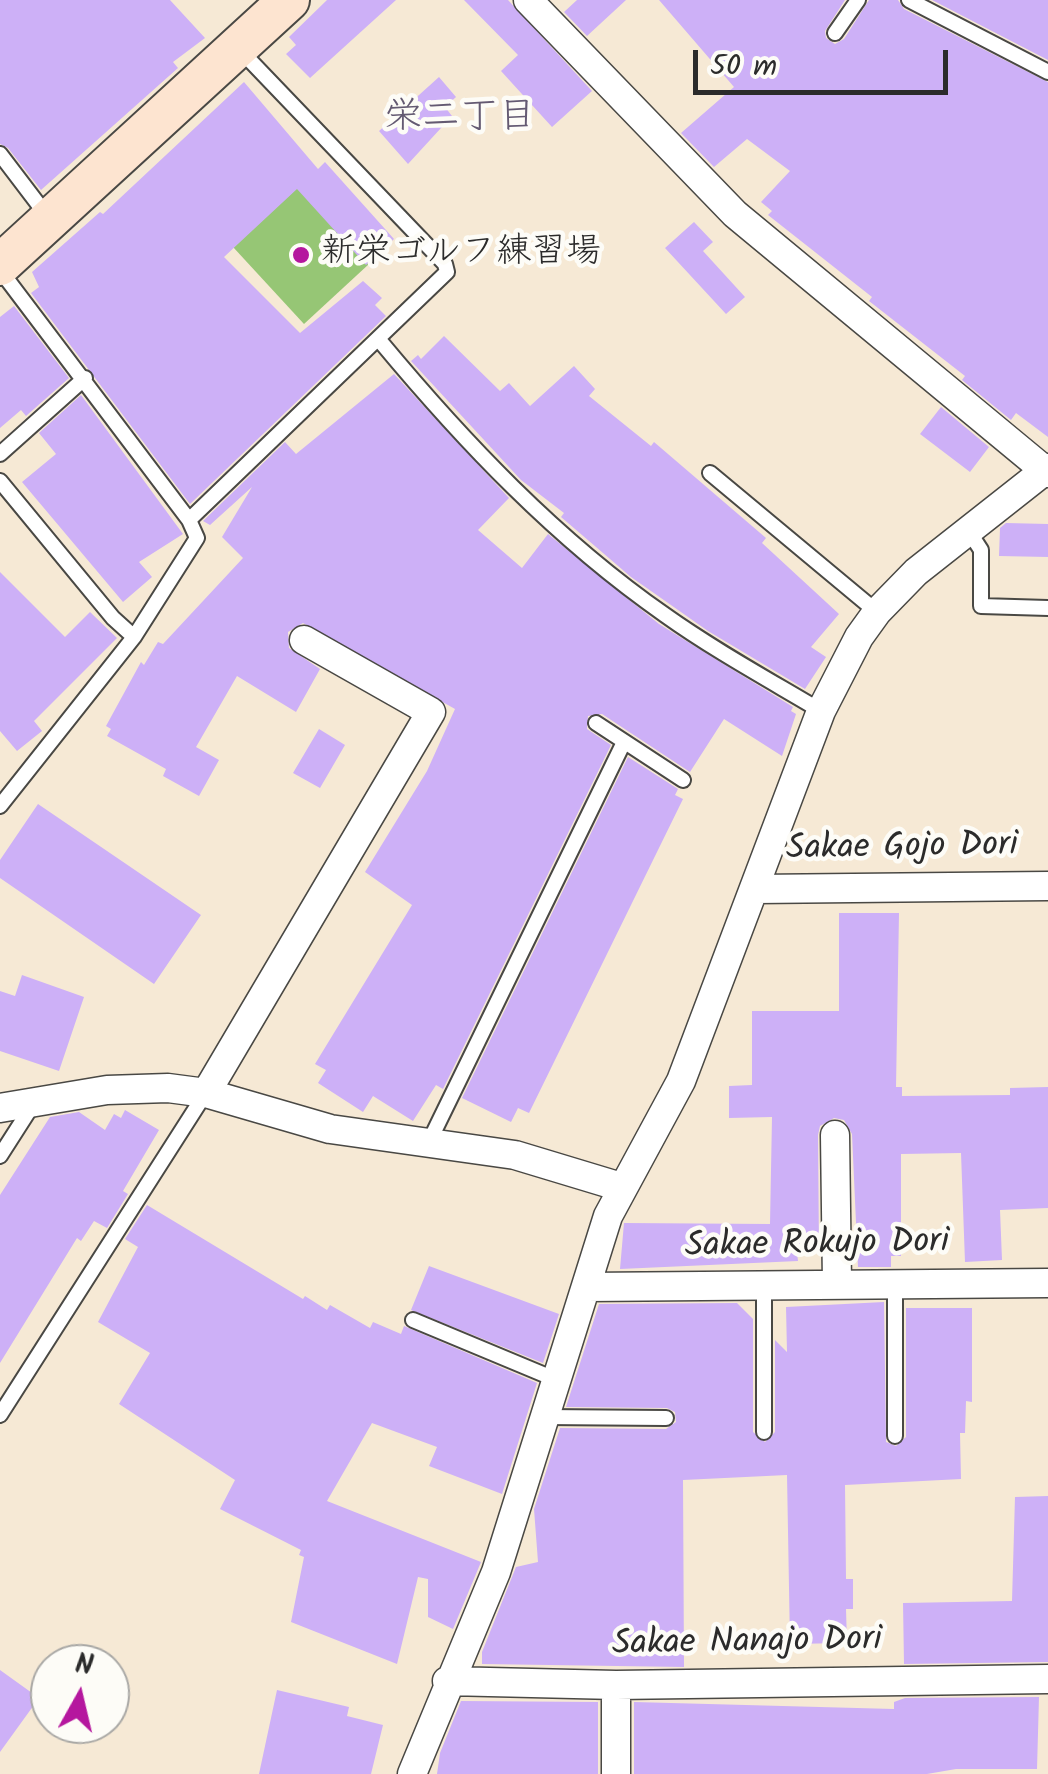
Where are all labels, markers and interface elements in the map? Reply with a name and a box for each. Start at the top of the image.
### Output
scale bar [698,30,953,92]
text: 50 m [710,43,777,91]
district label: 栄二丁目 [384,98,536,144]
place label: 新栄ゴルフ練習場 [321,234,601,276]
marker: 新栄ゴルフ練習場 [290,244,312,266]
street label: Sakae Gojo Dori [786,827,1018,873]
street label: Sakae Rokujo Dori [685,1224,949,1270]
street label: Sakae Nanajo Dori [612,1622,882,1668]
text: N [72,1642,96,1689]
north arrow [30,1644,130,1744]

